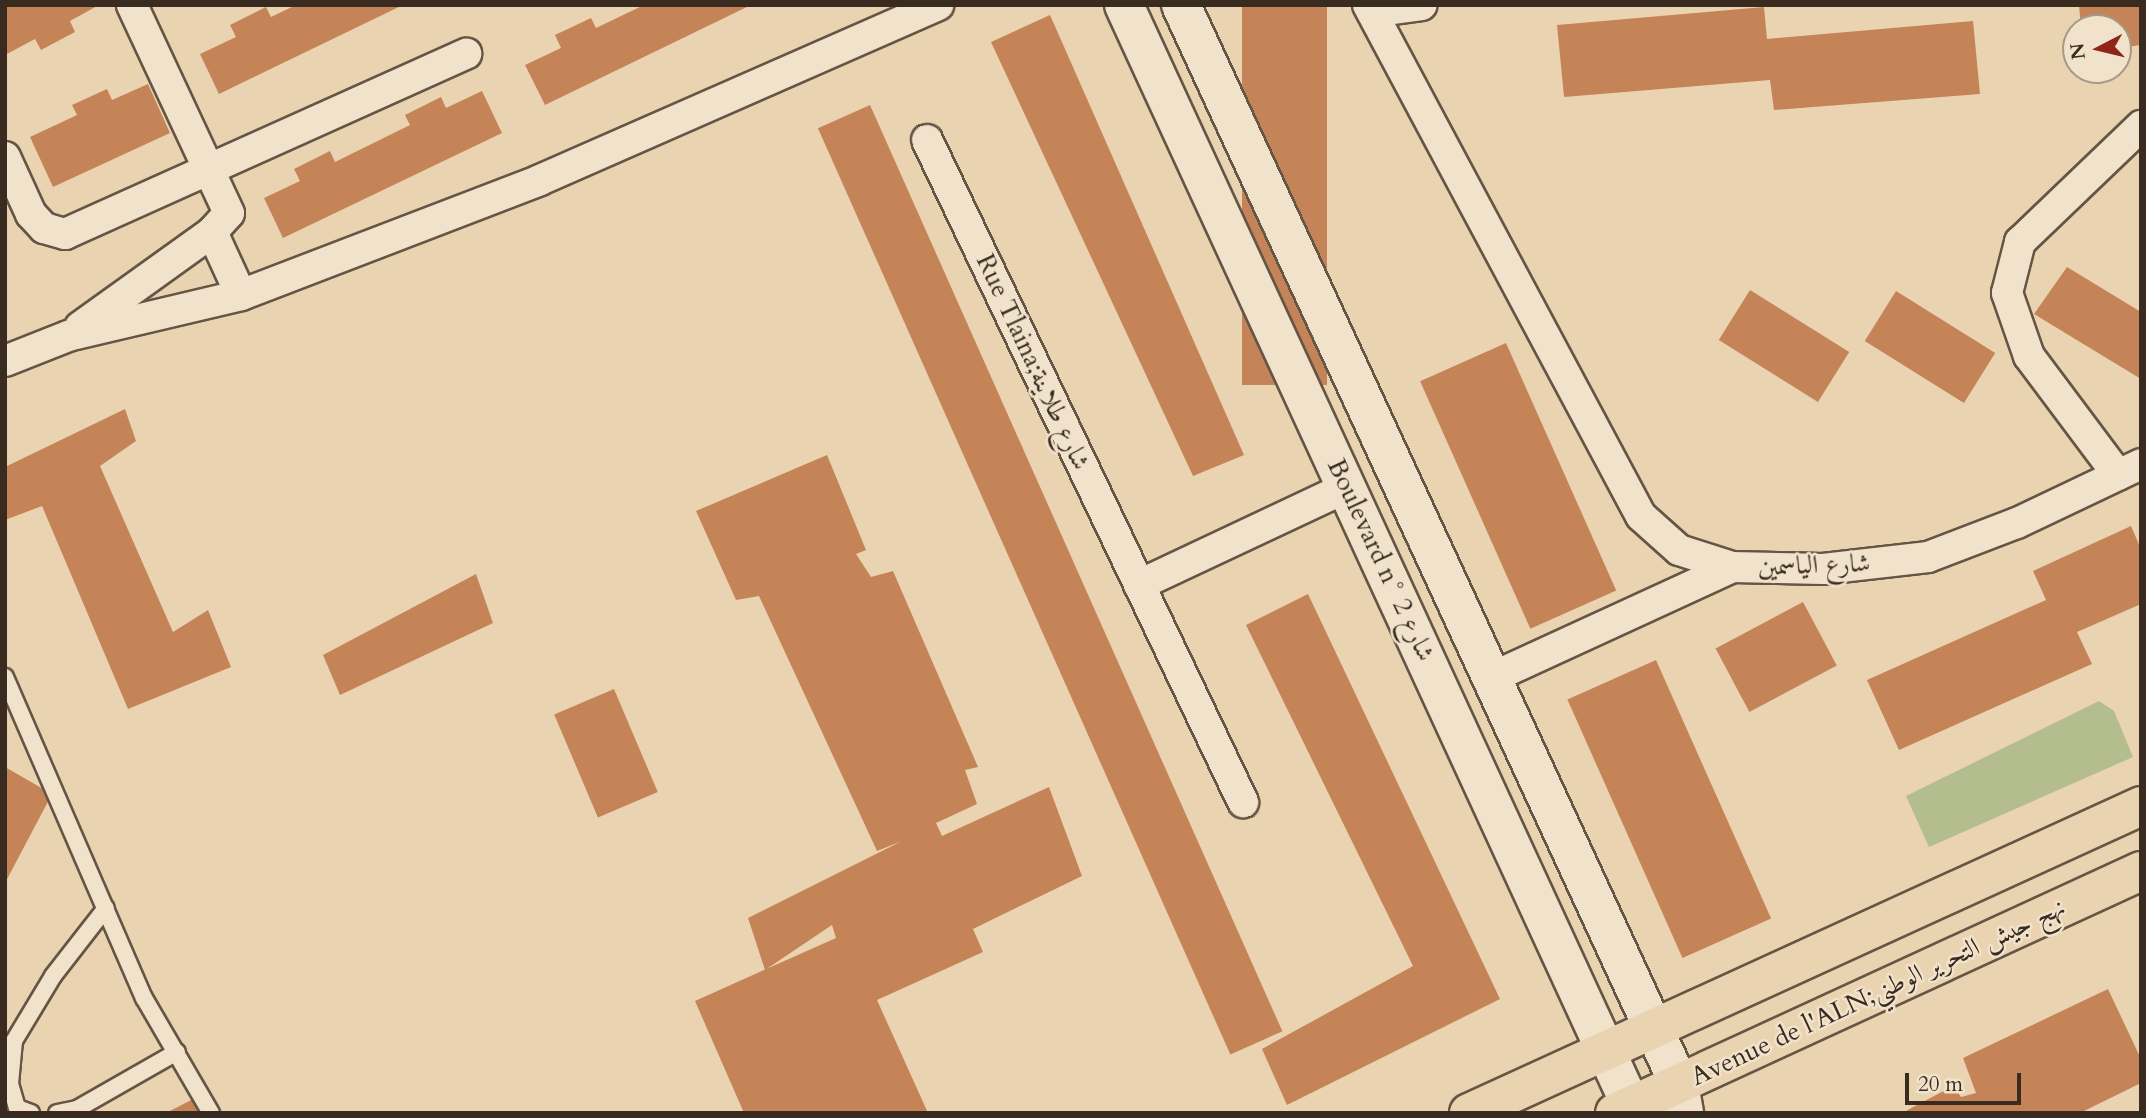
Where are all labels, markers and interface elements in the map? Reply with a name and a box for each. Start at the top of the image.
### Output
north arrow [2062,14,2132,84]
text: N [2064,42,2092,61]
street label: Rue Tlaina;شارع طلاينة [969,249,1097,475]
street label: Boulevard n° شارع 2 [1320,454,1442,666]
street label: شارع الياسمين [1757,547,1871,583]
street label: Avenue de l'ALN;نهج جيش التحرير الوطني [1686,891,2070,1093]
scale bar [1908,1058,2024,1102]
text: 20 m [1918,1070,1963,1099]

